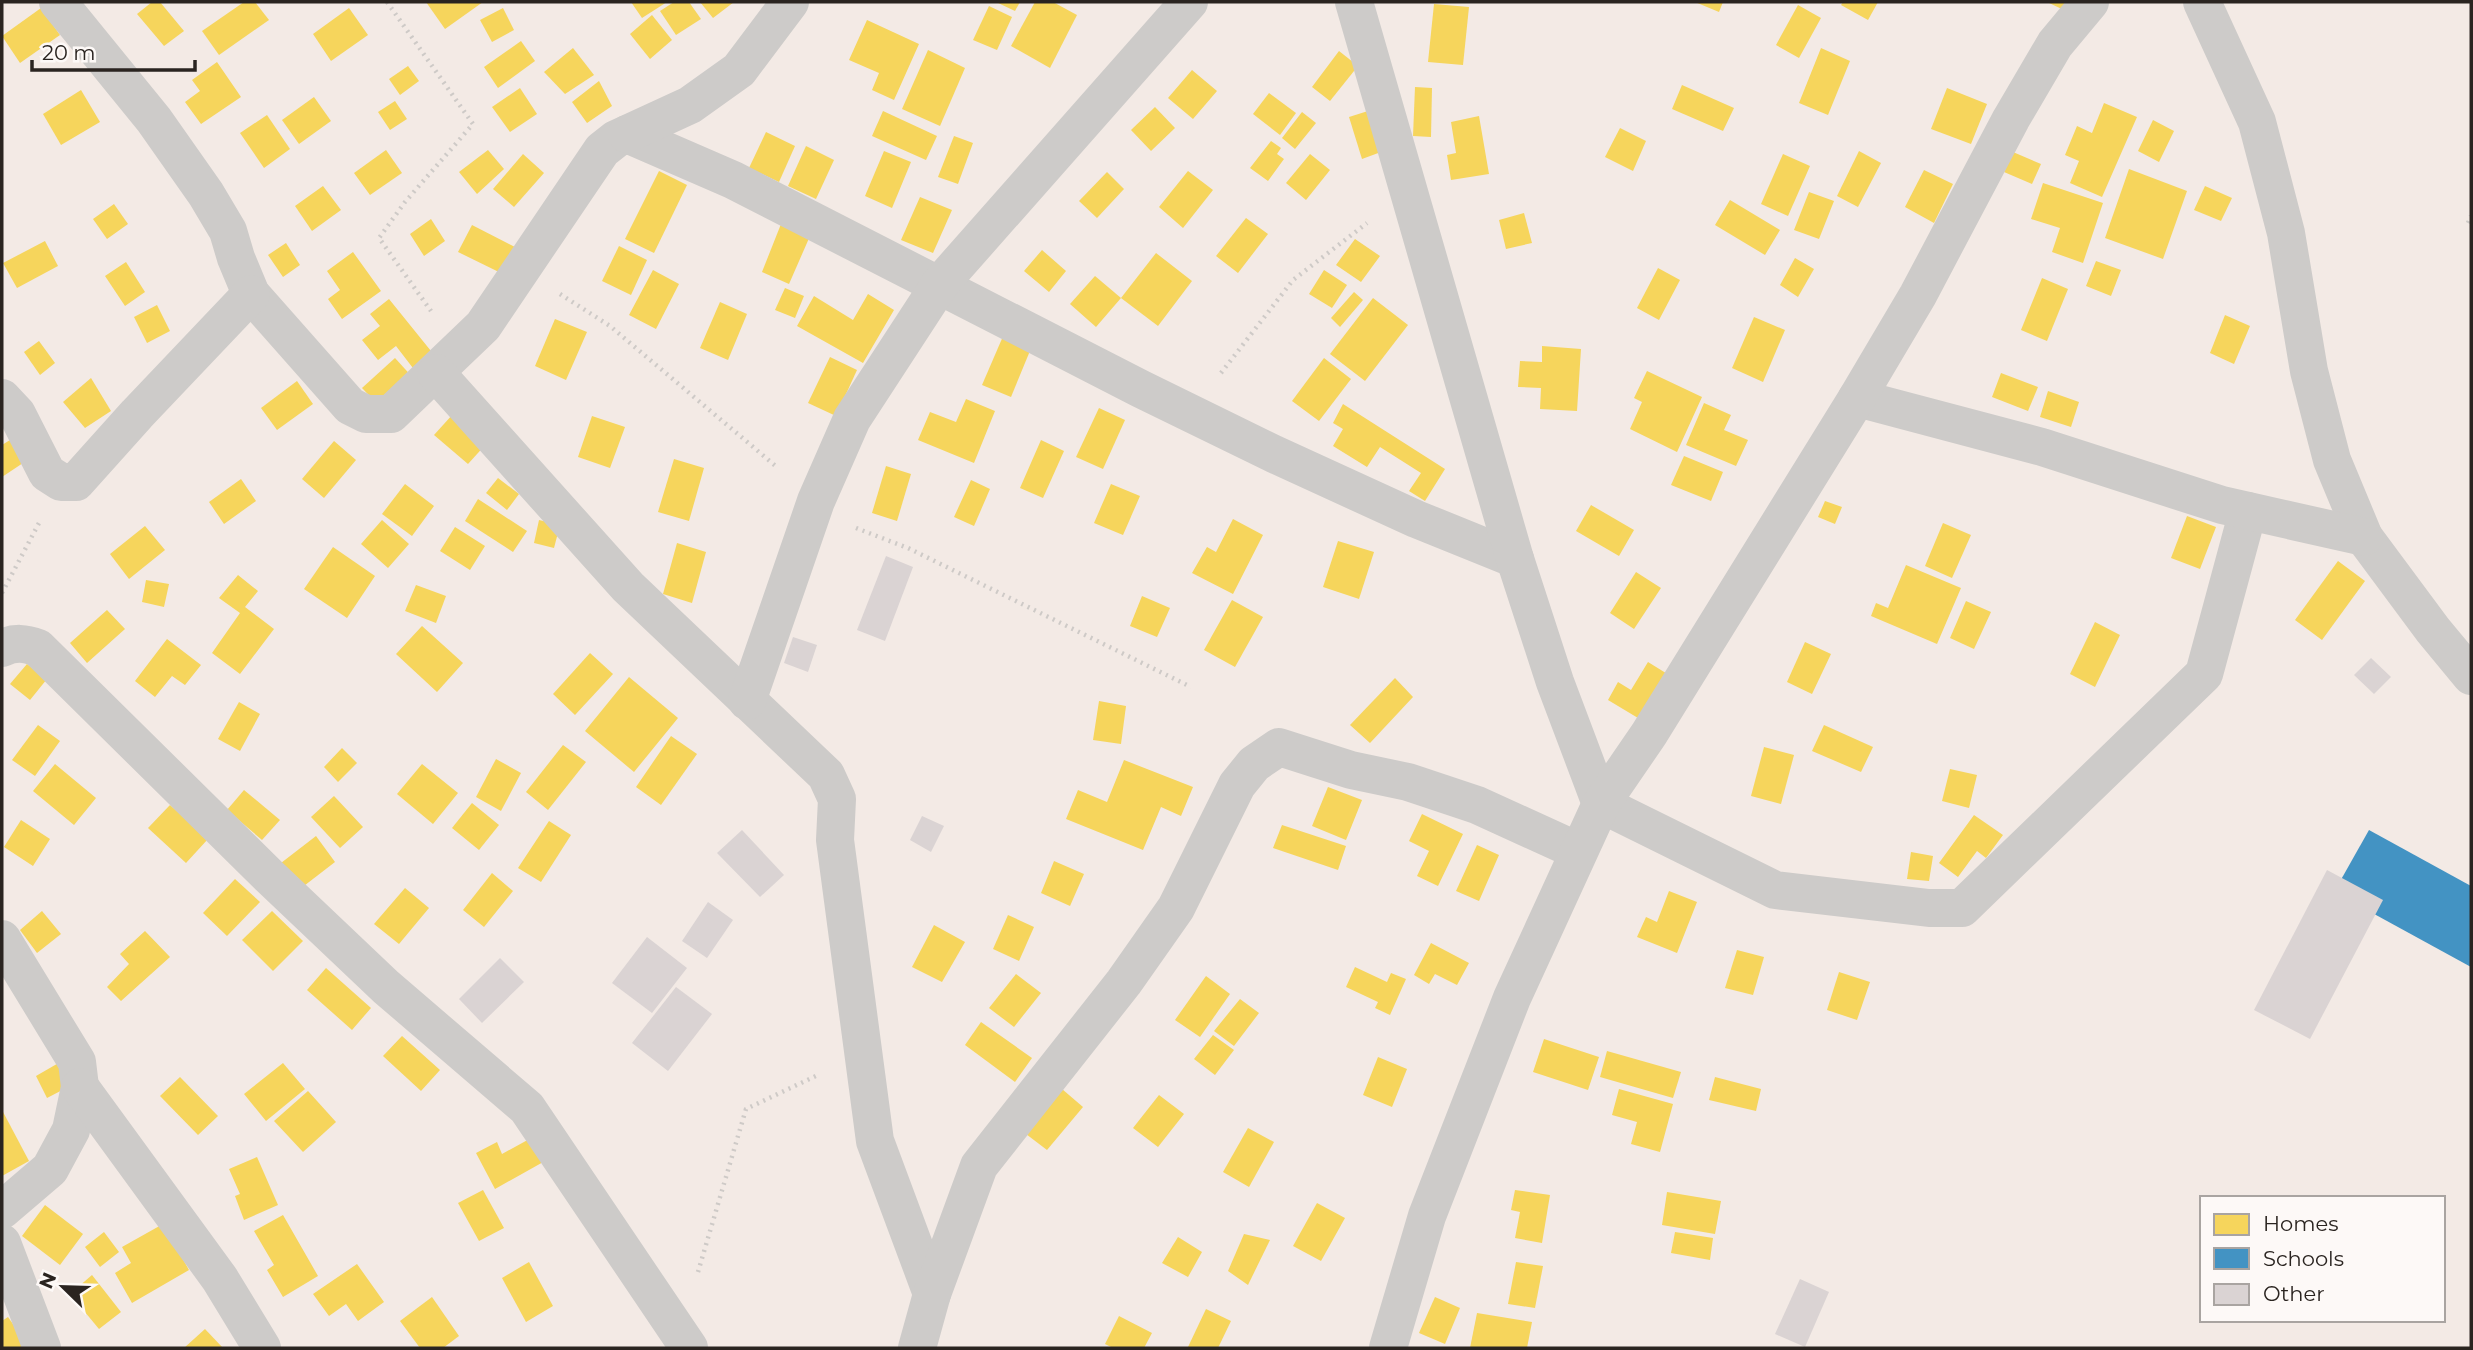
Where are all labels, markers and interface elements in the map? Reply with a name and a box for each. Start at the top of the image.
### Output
scale bar [32,28,194,72]
text: 20 m [42,40,96,65]
legend [2200,1196,2445,1322]
text: Homes [2263,1211,2338,1236]
text: Schools [2263,1246,2344,1271]
north arrow [28,1252,98,1322]
text: N [34,1269,61,1292]
text: Other [2263,1281,2325,1306]

